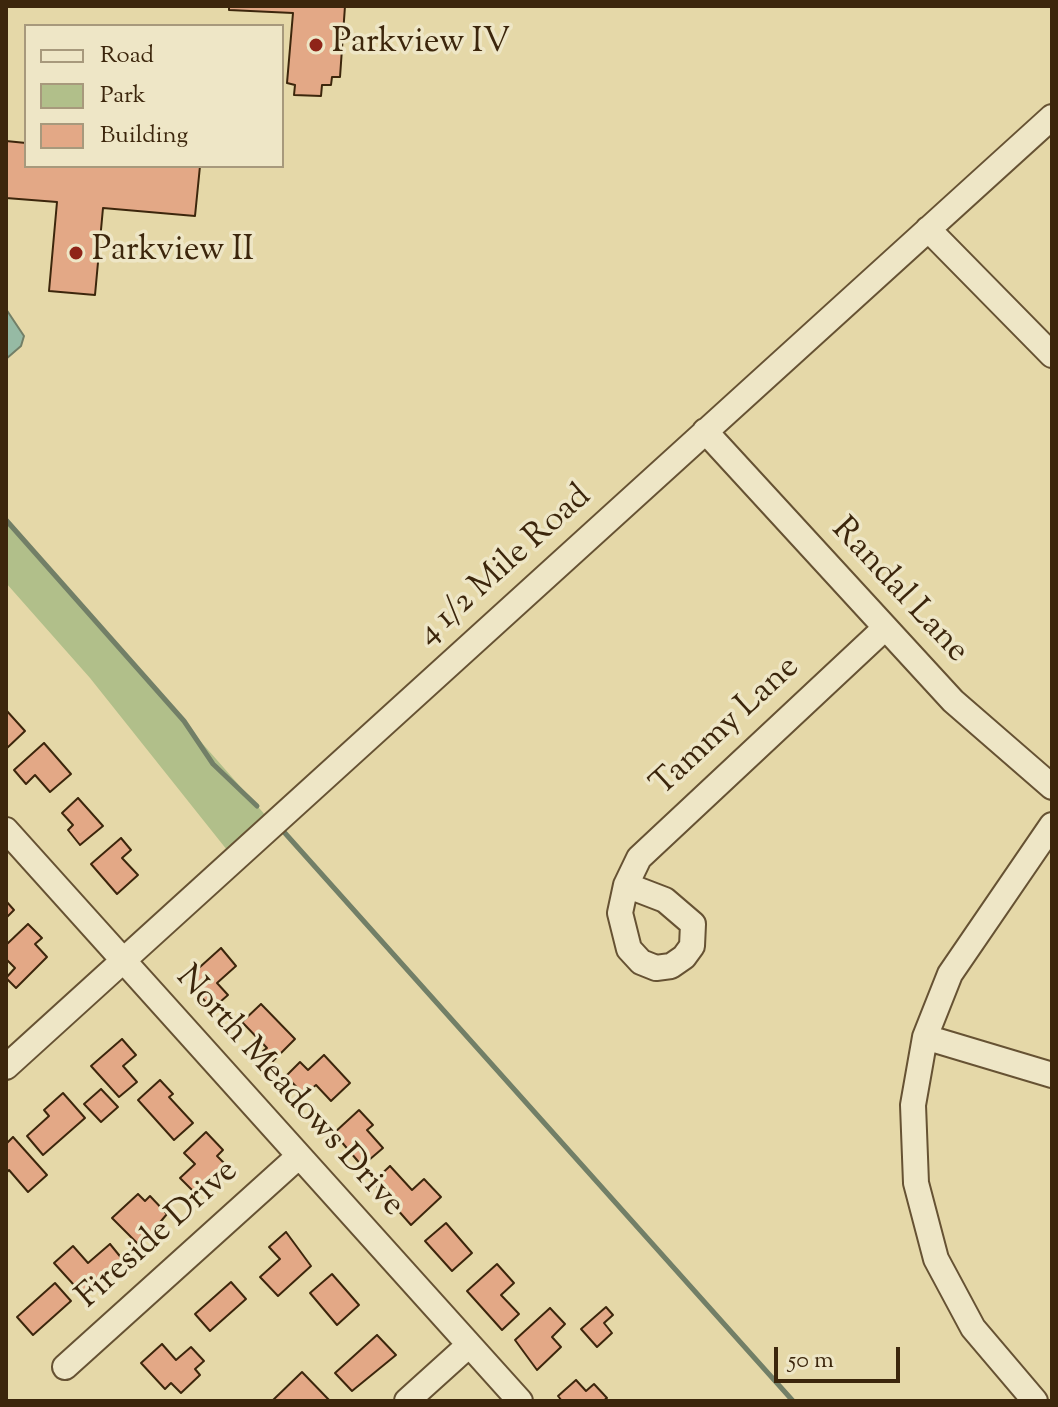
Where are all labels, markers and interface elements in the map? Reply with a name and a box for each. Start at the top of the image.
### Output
legend [24,24,284,168]
place label: Parkview IV [332,25,510,65]
marker: Parkview IV [307,36,325,54]
text: Road [100,39,154,73]
text: Park [100,79,146,113]
text: Building [100,119,188,153]
place label: Parkview II [92,233,254,273]
marker: Parkview II [67,244,85,262]
street label: 4 1/2 Mile Road [411,478,601,656]
street label: Randal Lane [821,511,975,673]
street label: Tammy Lane [644,649,810,807]
street label: North Meadows Drive [165,959,411,1227]
street label: Fireside Drive [70,1153,248,1319]
scale bar [778,1331,904,1381]
text: 50 m [788,1344,834,1378]

